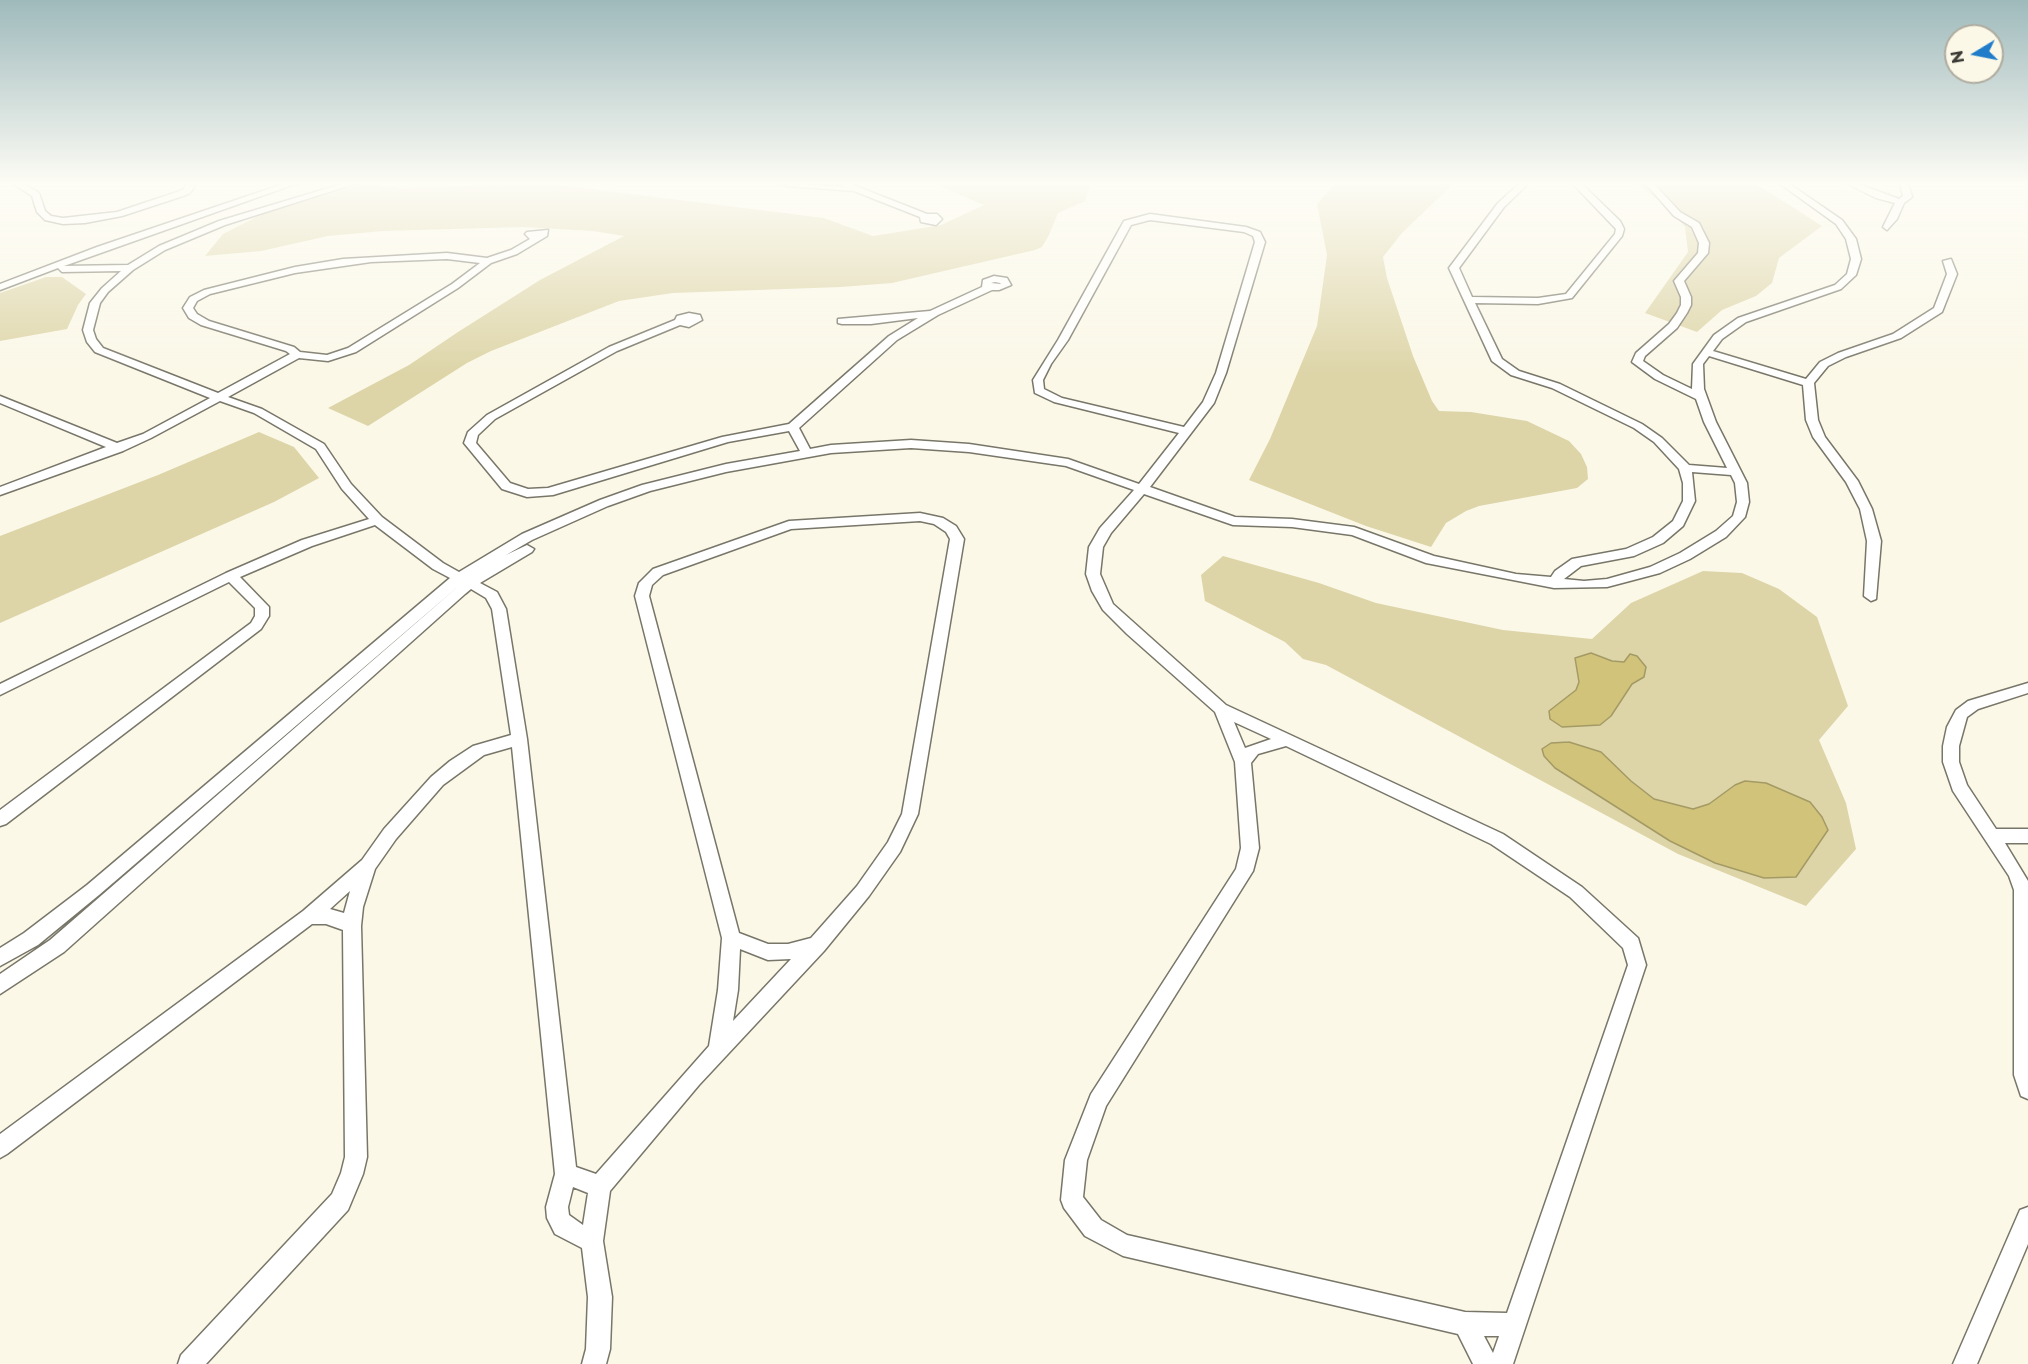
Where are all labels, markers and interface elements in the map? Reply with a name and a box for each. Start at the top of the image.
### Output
north arrow [1944,24,2004,84]
text: N [1947,49,1968,65]

